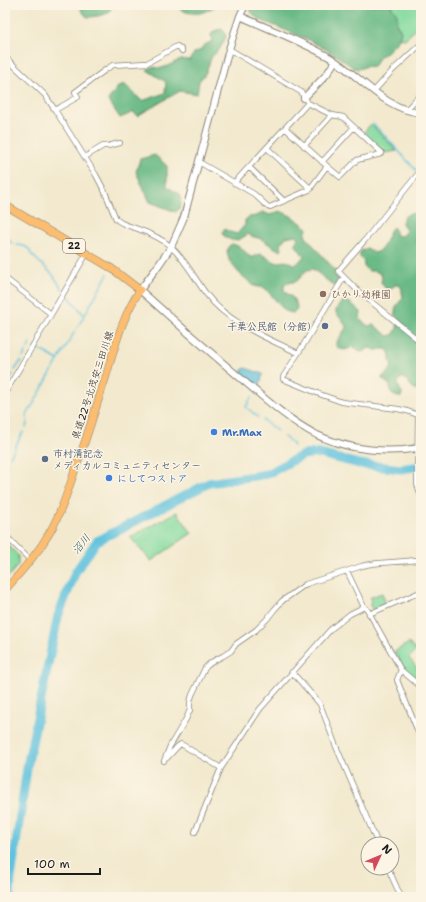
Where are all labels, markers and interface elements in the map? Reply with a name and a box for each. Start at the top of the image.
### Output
road number: 22 [63,239,85,253]
place label: ひかり幼稚園 [331,288,391,301]
marker: ひかり幼稚園 [318,289,328,299]
place label: 千栗公民館（分館） [227,320,317,333]
marker: 千栗公民館（分館） [320,321,330,331]
street label: 県道22号北茂安三田川線 [69,329,116,441]
place label: Mr.Max [222,426,262,439]
marker: Mr.Max [209,427,219,437]
place label: 市村清記念 メディカルコミュニティセンター [53,447,201,472]
marker: 市村清記念 メディカルコミュニティセンター [40,454,50,464]
place label: にしてつストア [117,472,187,485]
marker: にしてつストア [104,473,114,483]
water label: 沼川 [69,531,94,558]
north arrow [360,836,400,876]
text: N [378,841,395,858]
scale bar [28,850,100,876]
text: 100 m [34,856,70,872]

